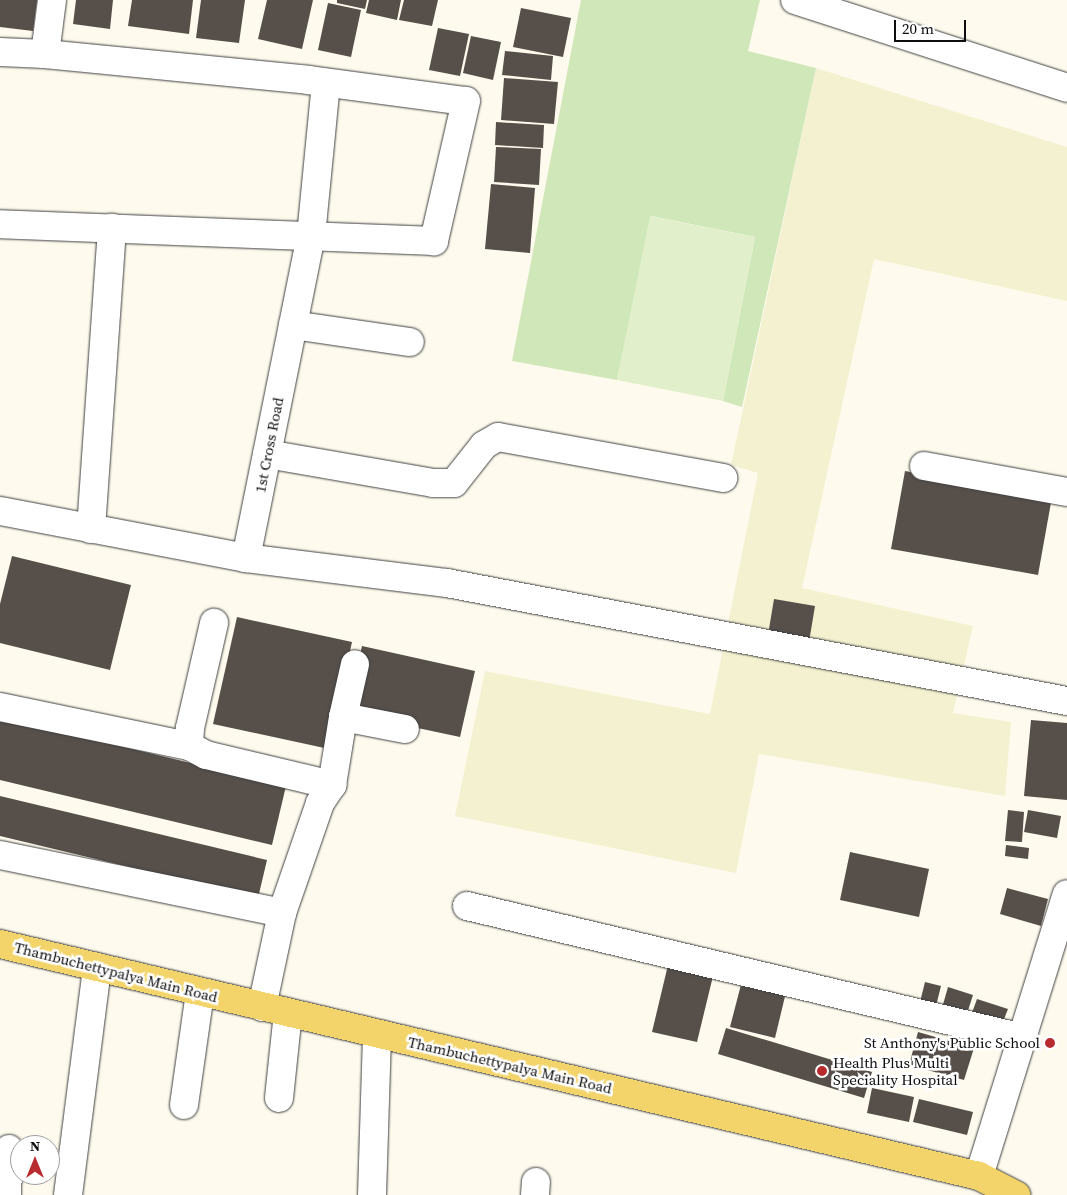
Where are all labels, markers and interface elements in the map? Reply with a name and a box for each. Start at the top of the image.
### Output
scale bar [897,10,970,42]
text: 20 m [902,18,934,39]
street label: 1st Cross Road [251,396,287,494]
street label: Thambuchettypalya Main Road [13,938,219,1006]
street label: Thambuchettypalya Main Road [406,1033,614,1097]
place label: St Anthony's Public School [864,1034,1040,1052]
marker: St Anthony's Public School [1044,1037,1056,1049]
place label: Health Plus Multi Speciality Hospital [833,1053,958,1088]
marker: Health Plus Multi Speciality Hospital [815,1064,829,1078]
north arrow [10,1135,60,1185]
text: N [30,1136,40,1156]

